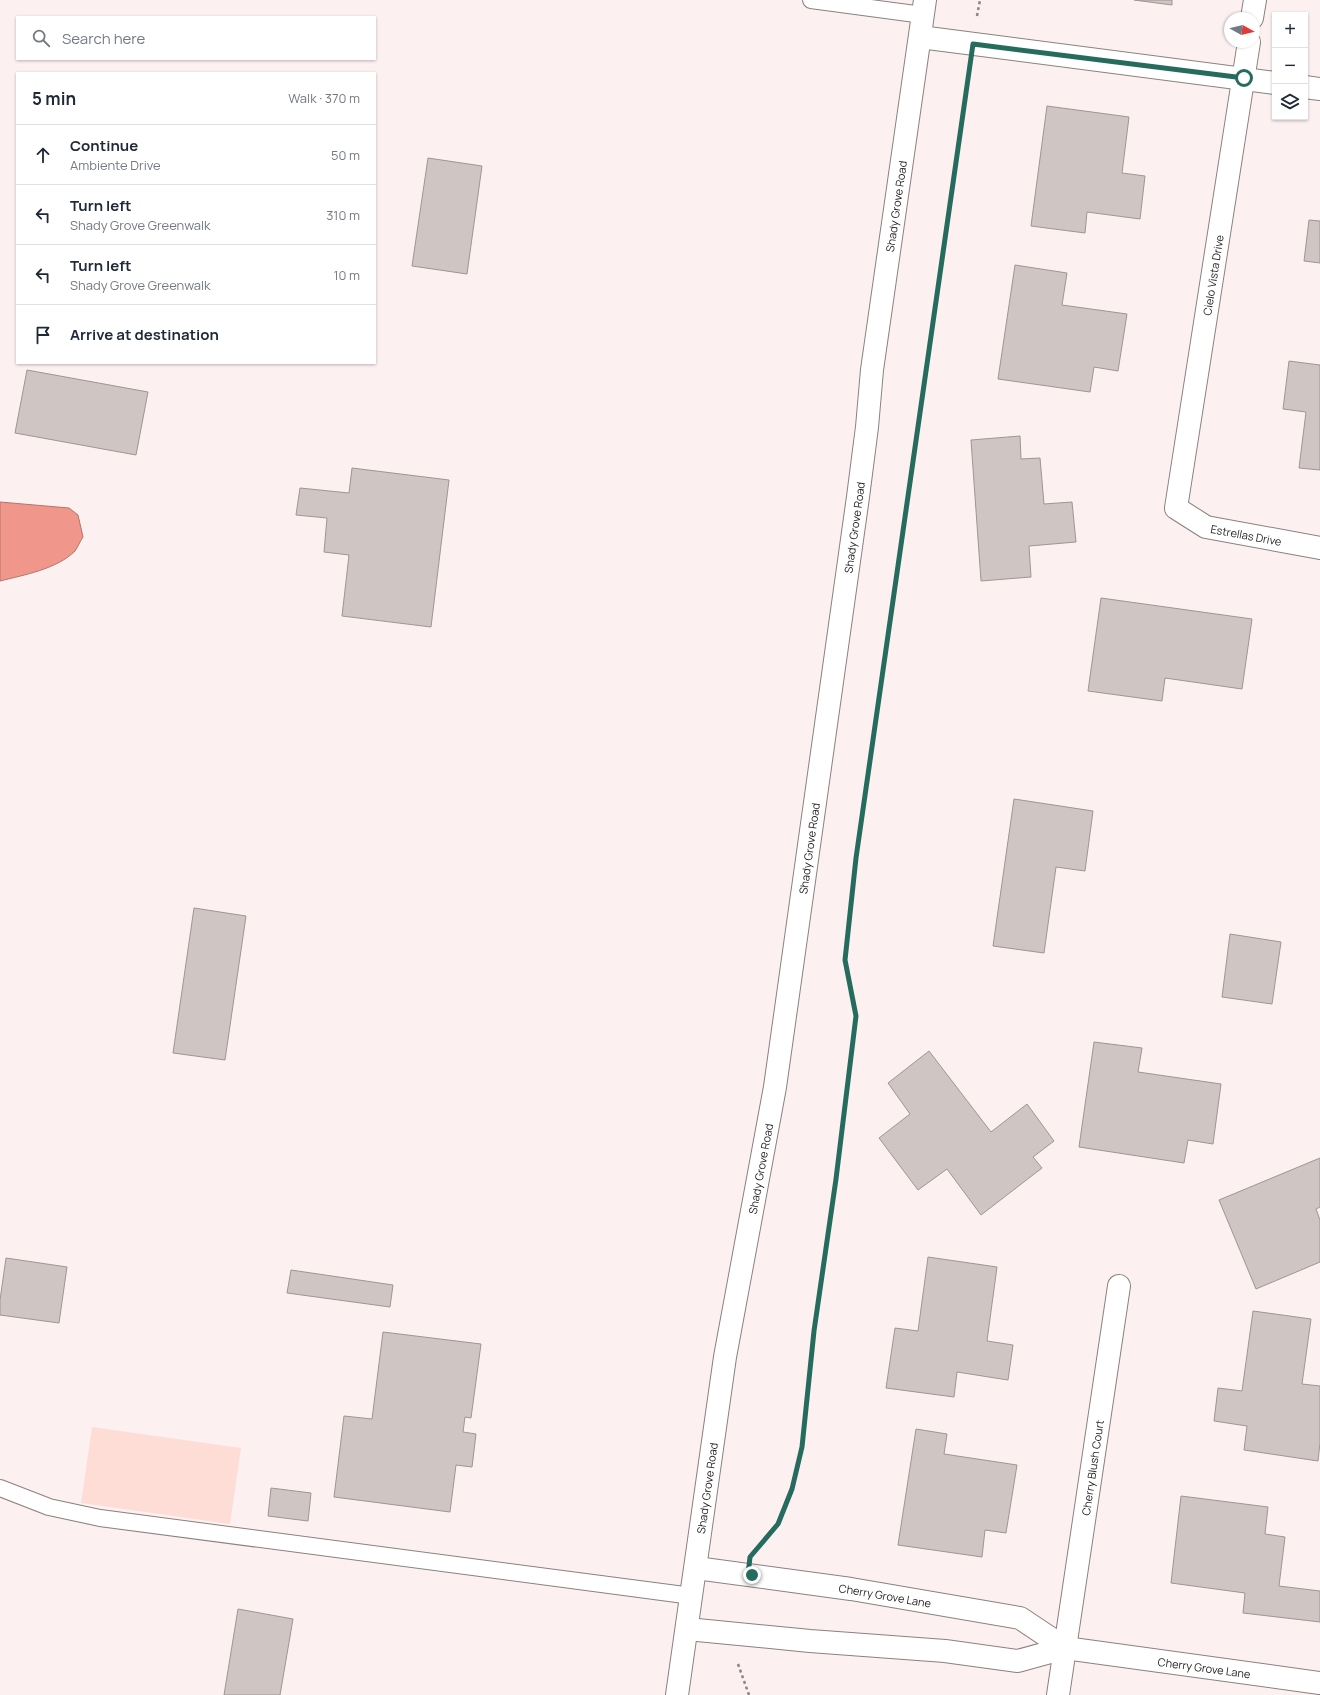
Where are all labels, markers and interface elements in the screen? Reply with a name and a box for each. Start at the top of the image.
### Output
north arrow [1224,12,1260,48]
map controls [1272,12,1308,120]
button: + [1272,12,1308,48]
search box [16,16,376,60]
icon: search [30,27,52,49]
text: Search here [62,28,145,49]
button: − [1272,48,1308,84]
route start [1235,69,1253,87]
button: layers [1272,84,1308,120]
text: 5 min [32,87,76,110]
text: Walk · 370 m [288,89,360,107]
text: Continue [70,135,138,156]
icon: ahead [32,144,54,166]
text: 50 m [331,146,360,164]
text: Ambiente Drive [70,156,161,174]
street label: Shady Grove Road [882,160,909,253]
text: Turn left [70,195,132,216]
icon: left [32,204,54,226]
text: 310 m [326,206,360,224]
text: Shady Grove Greenwalk [70,216,211,234]
street label: Cielo Vista Drive [1199,233,1227,316]
text: Turn left [70,255,132,276]
icon: left [32,264,54,286]
text: 10 m [333,266,360,284]
text: Shady Grove Greenwalk [70,276,211,294]
icon: arrive [32,324,54,346]
text: Arrive at destination [70,324,219,345]
street label: Shady Grove Road [840,481,867,574]
street label: Estrellas Drive [1209,521,1283,548]
street label: Shady Grove Road [795,802,822,895]
street label: Shady Grove Road [744,1122,776,1215]
street label: Cherry Blush Court [1077,1419,1106,1516]
street label: Shady Grove Road [692,1441,720,1535]
route end [743,1566,761,1584]
street label: Cherry Grove Lane [838,1580,933,1610]
street label: Cherry Grove Lane [1157,1653,1252,1681]

